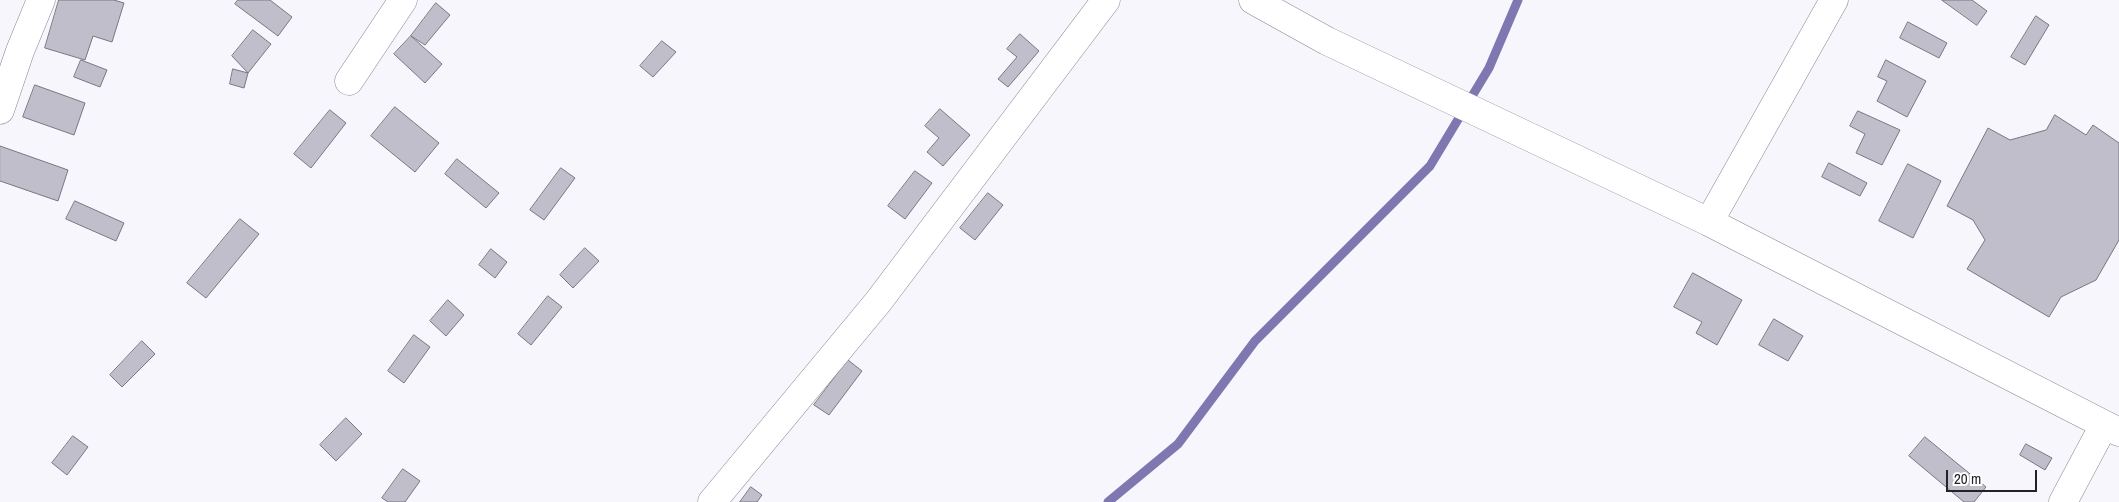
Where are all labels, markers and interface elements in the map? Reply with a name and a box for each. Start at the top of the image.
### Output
scale bar [1949,460,2040,492]
text: 20 m [1954,468,1981,489]

